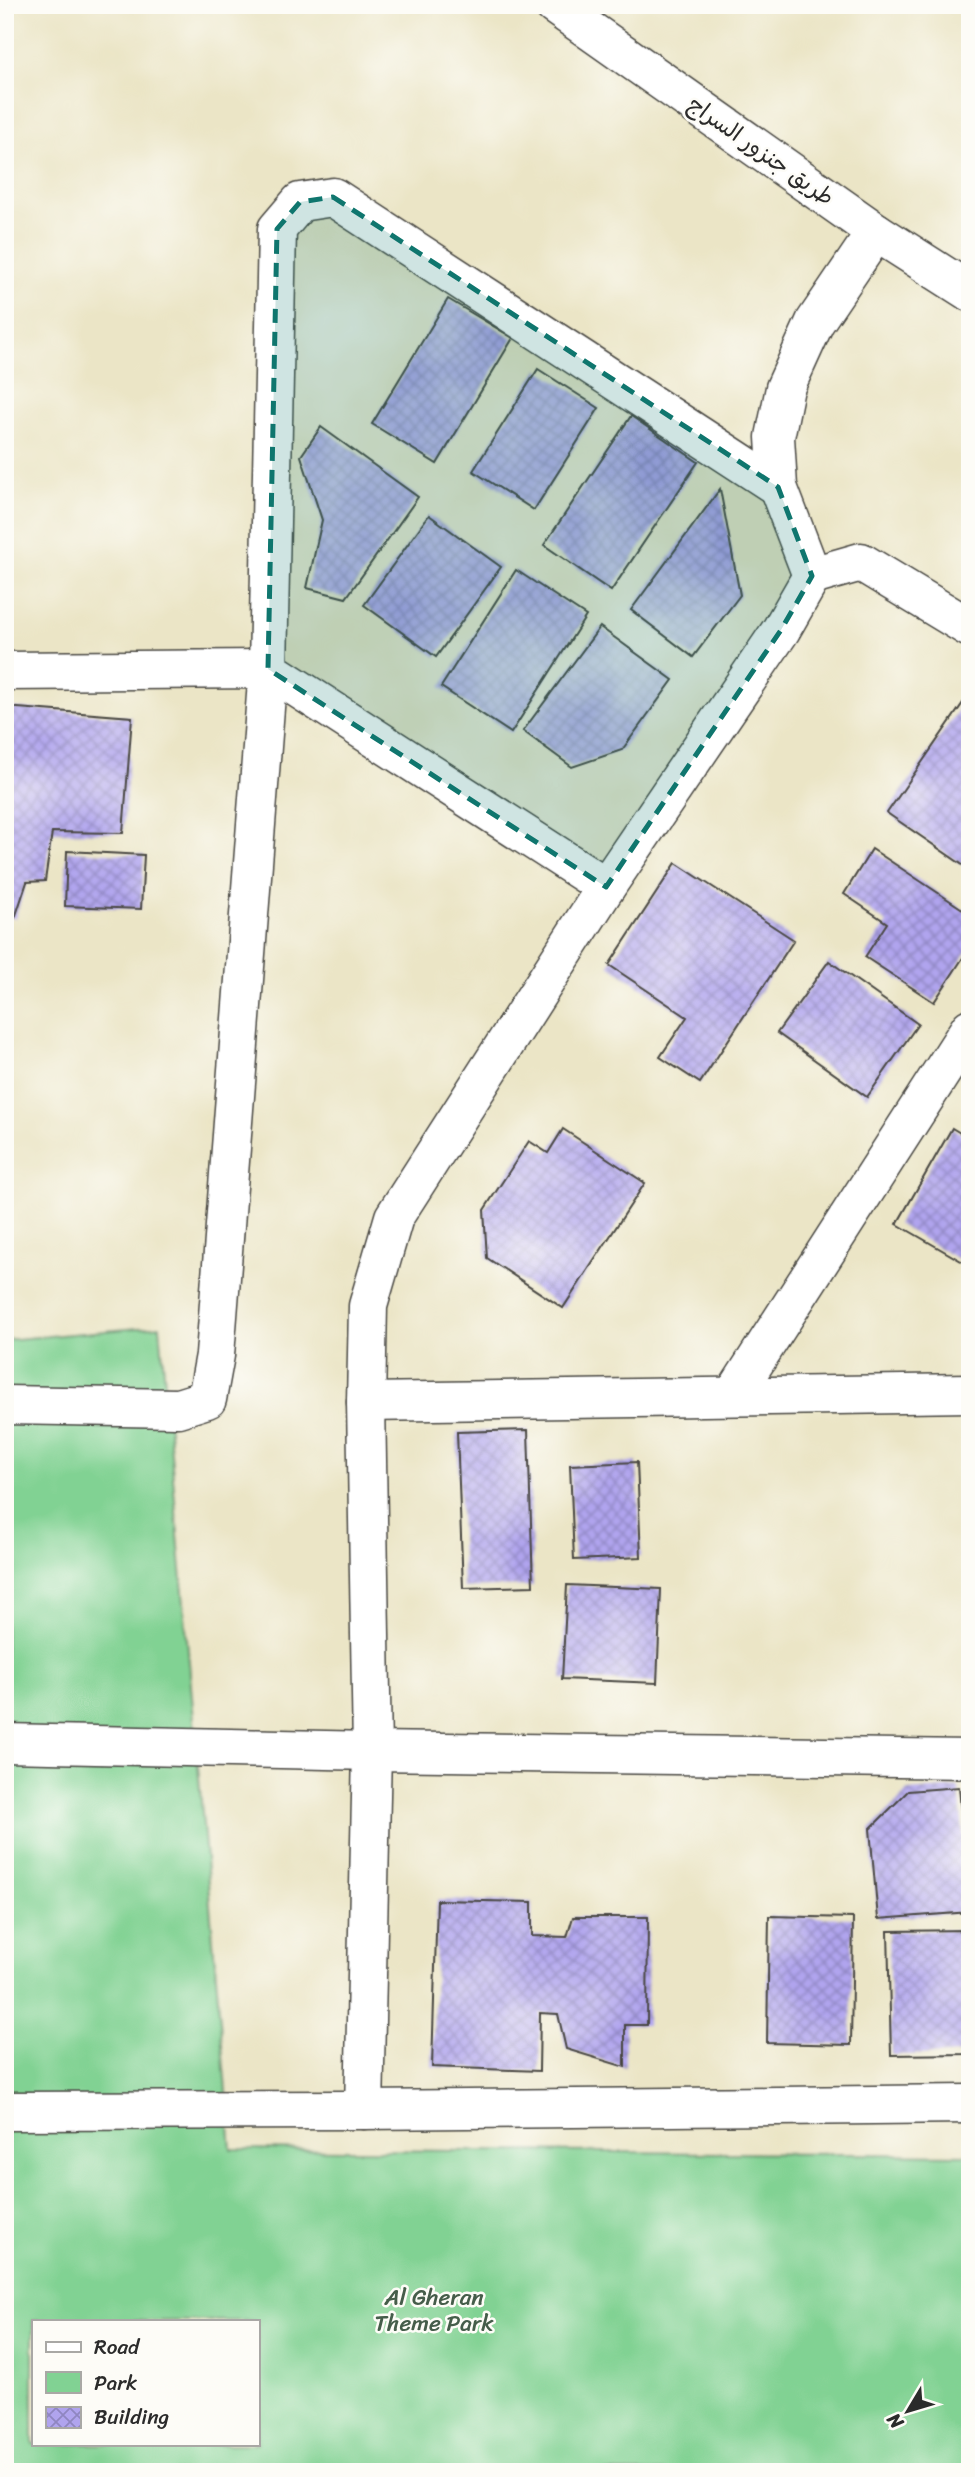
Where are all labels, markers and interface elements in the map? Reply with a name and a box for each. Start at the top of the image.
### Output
street label: طريق جنزور السراج [679,85,843,217]
park label: Al Gheran Theme Park [375,2277,494,2344]
legend [32,2320,259,2446]
text: Road [94,2328,141,2366]
text: Park [94,2364,137,2402]
north arrow [874,2376,944,2446]
text: Building [94,2398,170,2436]
text: N [877,2405,913,2437]

